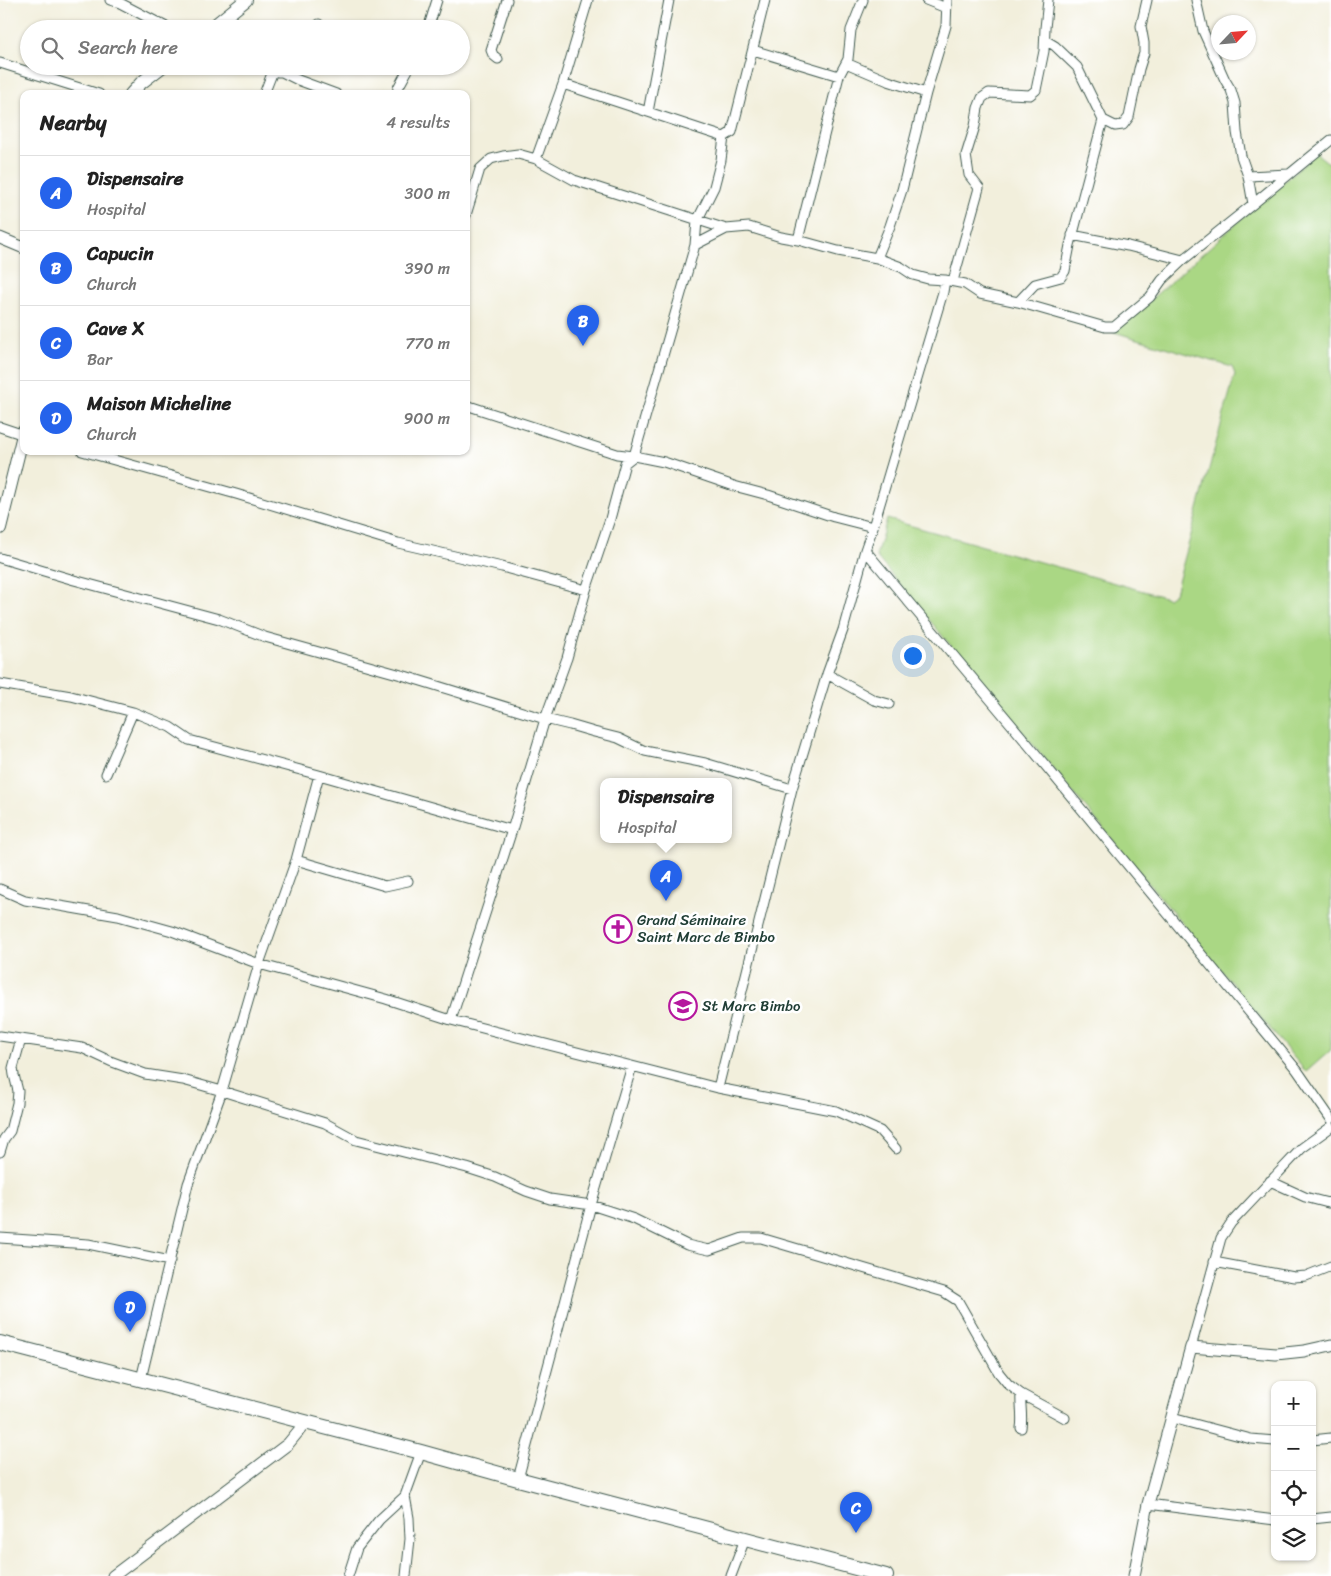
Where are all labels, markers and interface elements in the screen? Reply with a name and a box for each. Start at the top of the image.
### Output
north arrow [1211,15,1256,60]
search box [20,20,470,75]
text: Search here [78,31,178,64]
icon: search [38,34,66,62]
text: Nearby [40,104,106,142]
text: 4 results [386,108,450,137]
text: Dispensaire [87,162,184,195]
text: A [51,179,61,208]
text: 300 m [405,179,450,208]
text: Hospital [87,195,146,224]
text: Capucin [87,237,154,270]
text: B [51,254,61,283]
text: 390 m [405,254,450,283]
text: Church [87,270,137,299]
pin: B [567,305,599,346]
text: Cave X [87,312,144,345]
text: C [51,329,61,358]
text: 770 m [405,329,450,358]
text: Bar [87,345,112,374]
text: Maison Micheline [87,387,231,420]
text: D [51,404,61,433]
text: 900 m [404,404,450,433]
text: Church [87,420,137,449]
your location [900,643,926,669]
popup [600,778,732,843]
text: Dispensaire [618,780,714,813]
text: Hospital [618,813,676,842]
pin: A [650,860,682,901]
place label: Grand Séminaire Saint Marc de Bimbo [637,907,775,950]
church icon: Grand Séminaire Saint Marc de Bimbo [603,914,633,944]
school or university icon: St Marc Bimbo [668,991,698,1021]
place label: St Marc Bimbo [702,993,801,1019]
pin: D [114,1291,146,1332]
map controls [1271,1381,1316,1561]
button: + [1271,1381,1316,1426]
button: − [1271,1426,1316,1471]
button: locate [1271,1471,1316,1516]
pin: C [840,1492,872,1533]
button: layers [1271,1516,1316,1561]

